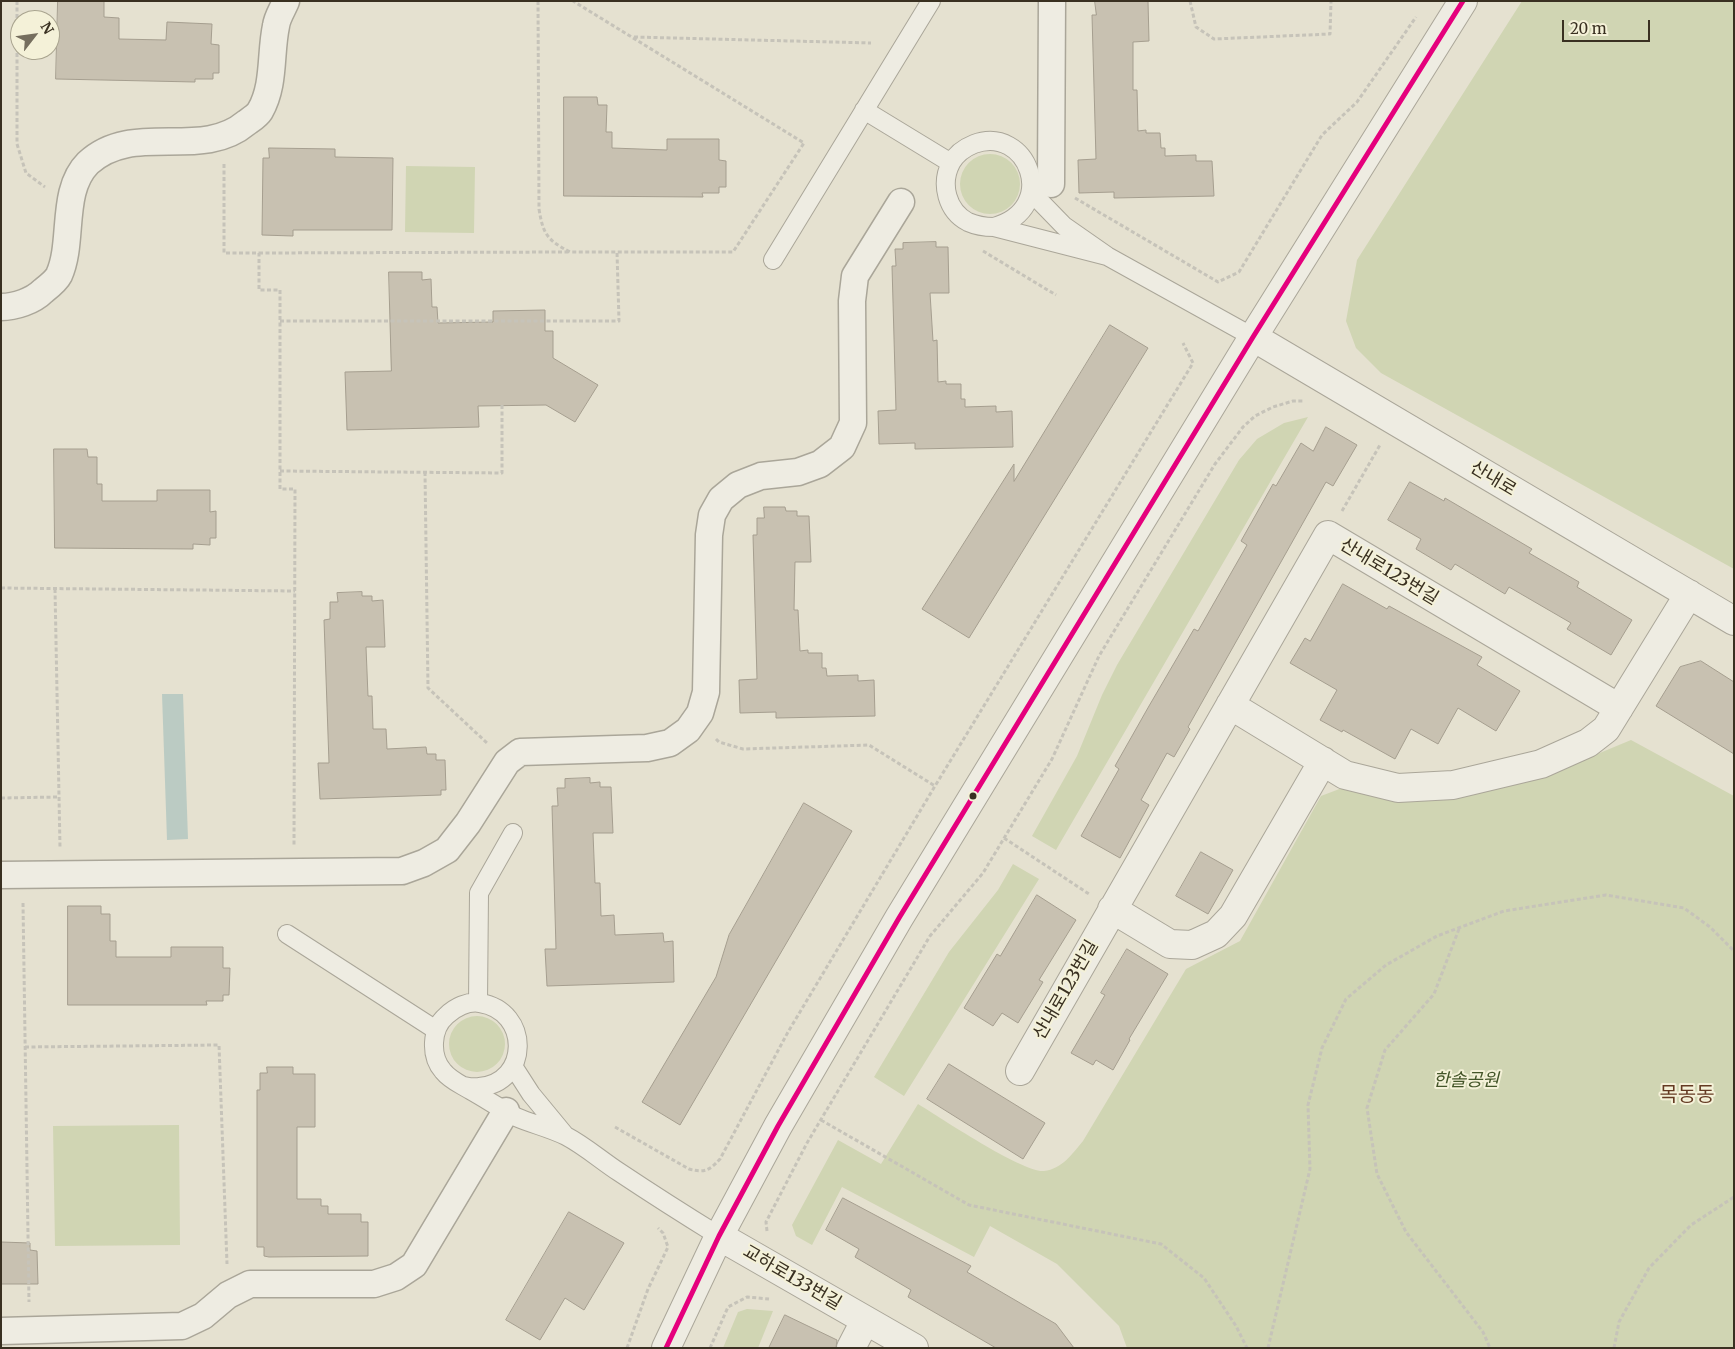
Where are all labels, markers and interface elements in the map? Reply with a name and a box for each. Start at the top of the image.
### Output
north arrow [10,10,60,60]
scale bar [1565,10,1652,42]
text: N [37,19,58,37]
text: 20 m [1570,19,1607,38]
street label: 산내로 [1466,457,1520,501]
street label: 산내로123번길 [1336,534,1442,610]
unlabelled marker [968,791,978,801]
street label: 산내로123번길 [1029,937,1103,1043]
park label: 한솔공원 [1433,1070,1499,1092]
district label: 목동동 [1659,1083,1715,1107]
street label: 교하로133번길 [739,1241,845,1315]

